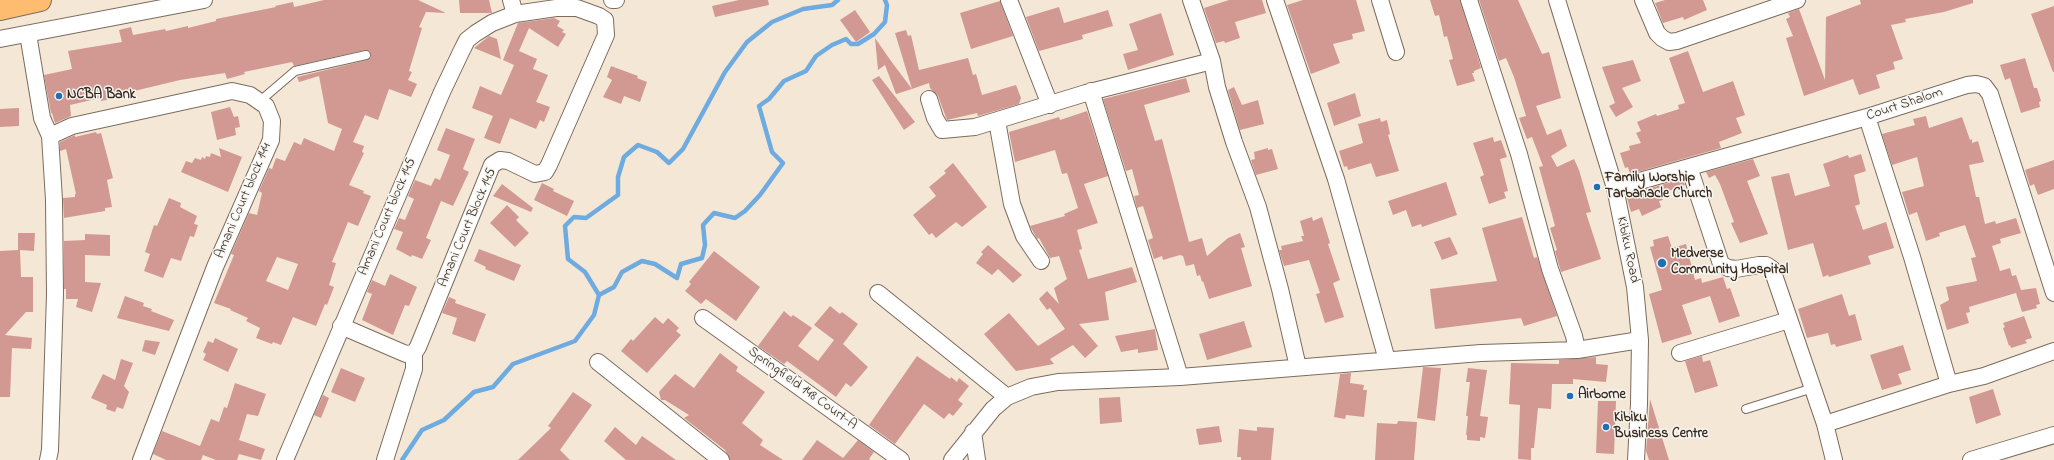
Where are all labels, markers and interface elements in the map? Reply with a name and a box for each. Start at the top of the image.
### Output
street label: Court Shalom [1865,85,1945,125]
place label: NCBA Bank [67,88,136,104]
marker: NCBA Bank [54,91,64,101]
street label: Amani Court block 144 [212,141,276,261]
street label: Amani Court block 145 [356,156,420,278]
street label: Amani Court Block 145 [435,166,501,290]
place label: Family Worship Tarbanacle Church [1605,171,1712,204]
marker: Family Worship Tarbanacle Church [1592,182,1602,192]
street label: Kibiku Road [1612,215,1642,285]
place label: Medverse Community Hospital [1671,247,1788,280]
marker: Medverse Community Hospital [1656,257,1668,269]
street label: Springfield 148 Court-A [744,344,860,434]
place label: Airborne [1578,388,1626,404]
marker: Airborne [1565,391,1575,401]
place label: Kibiku Business Centre [1614,411,1708,444]
marker: Kibiku Business Centre [1601,422,1611,432]

